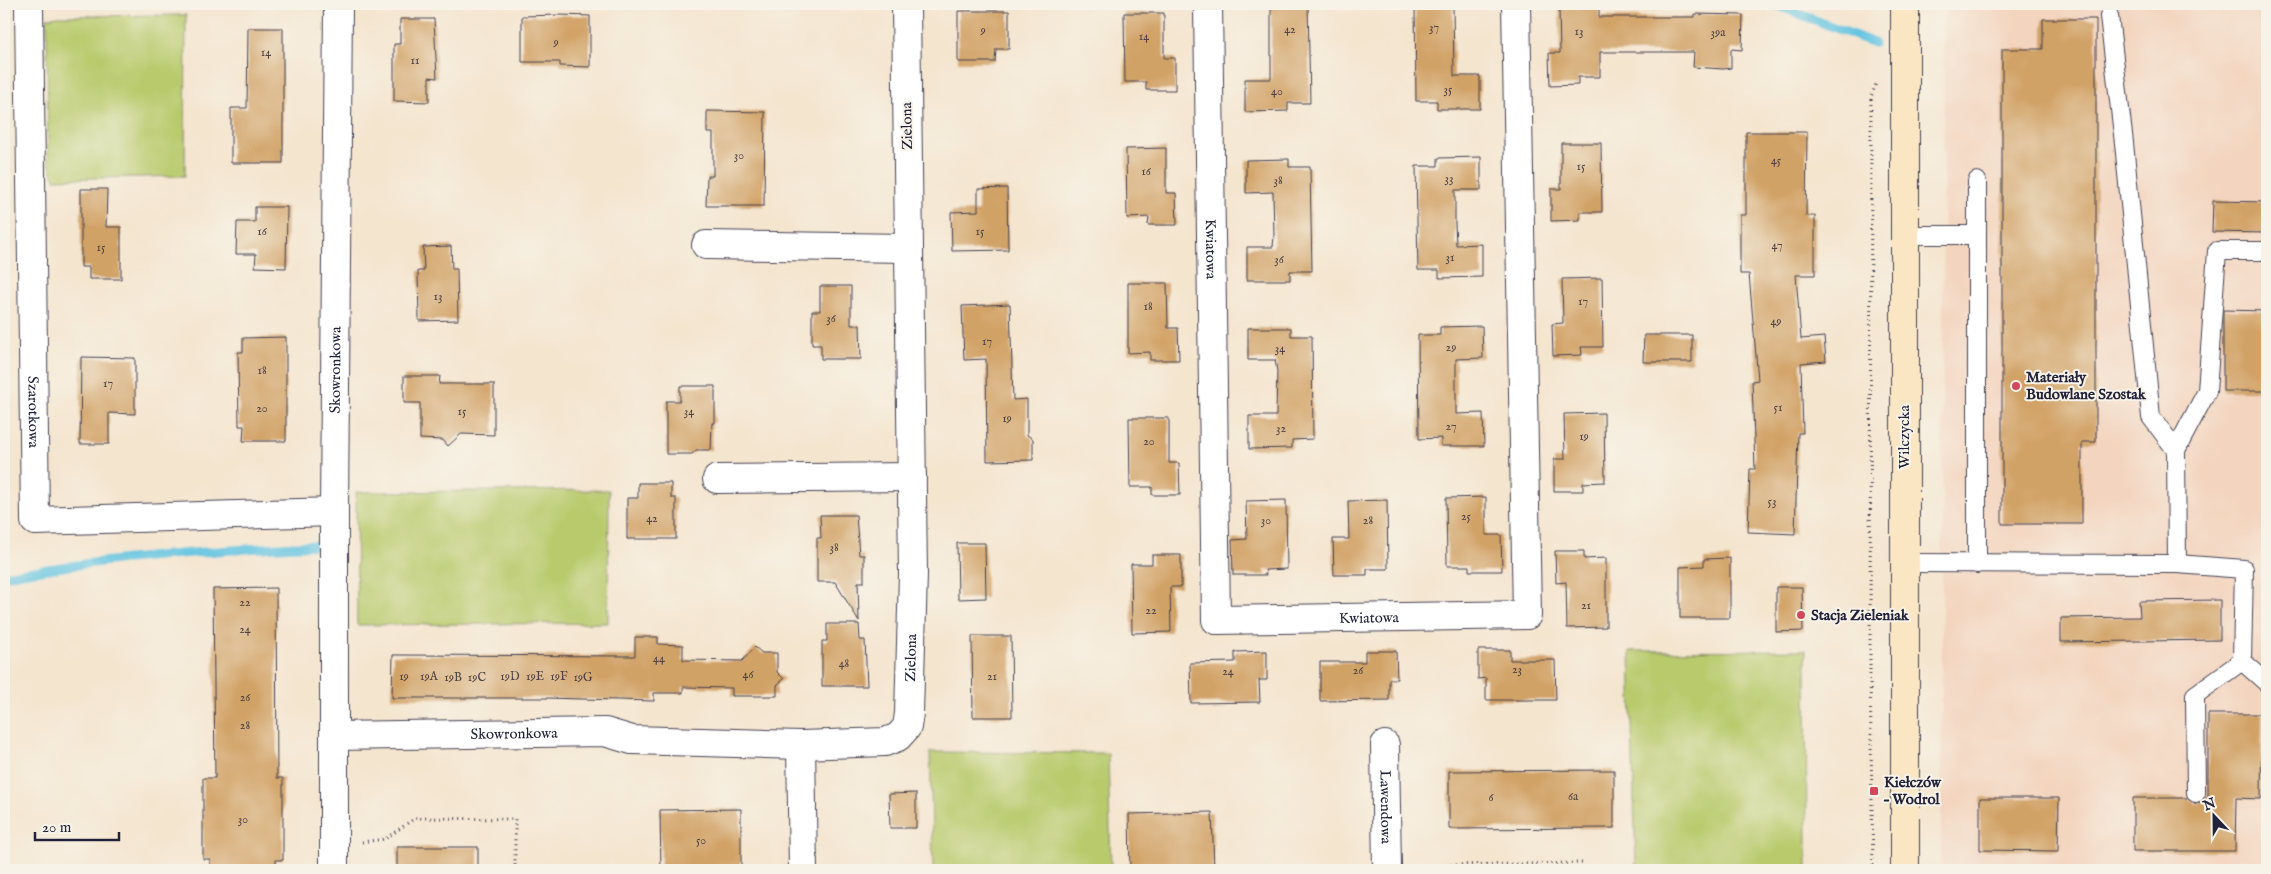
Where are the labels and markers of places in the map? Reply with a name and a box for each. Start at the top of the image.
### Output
place label: Materiały Budowlane Szostak [2026,368,2147,404]
marker: Materiały Budowlane Szostak [2010,380,2022,392]
place label: Stacja Zieleniak [1811,606,1910,625]
marker: Stacja Zieleniak [1795,609,1807,621]
place label: Kiełczów – Wodrol [1883,773,1942,809]
marker: Kiełczów – Wodrol [1868,785,1880,797]

